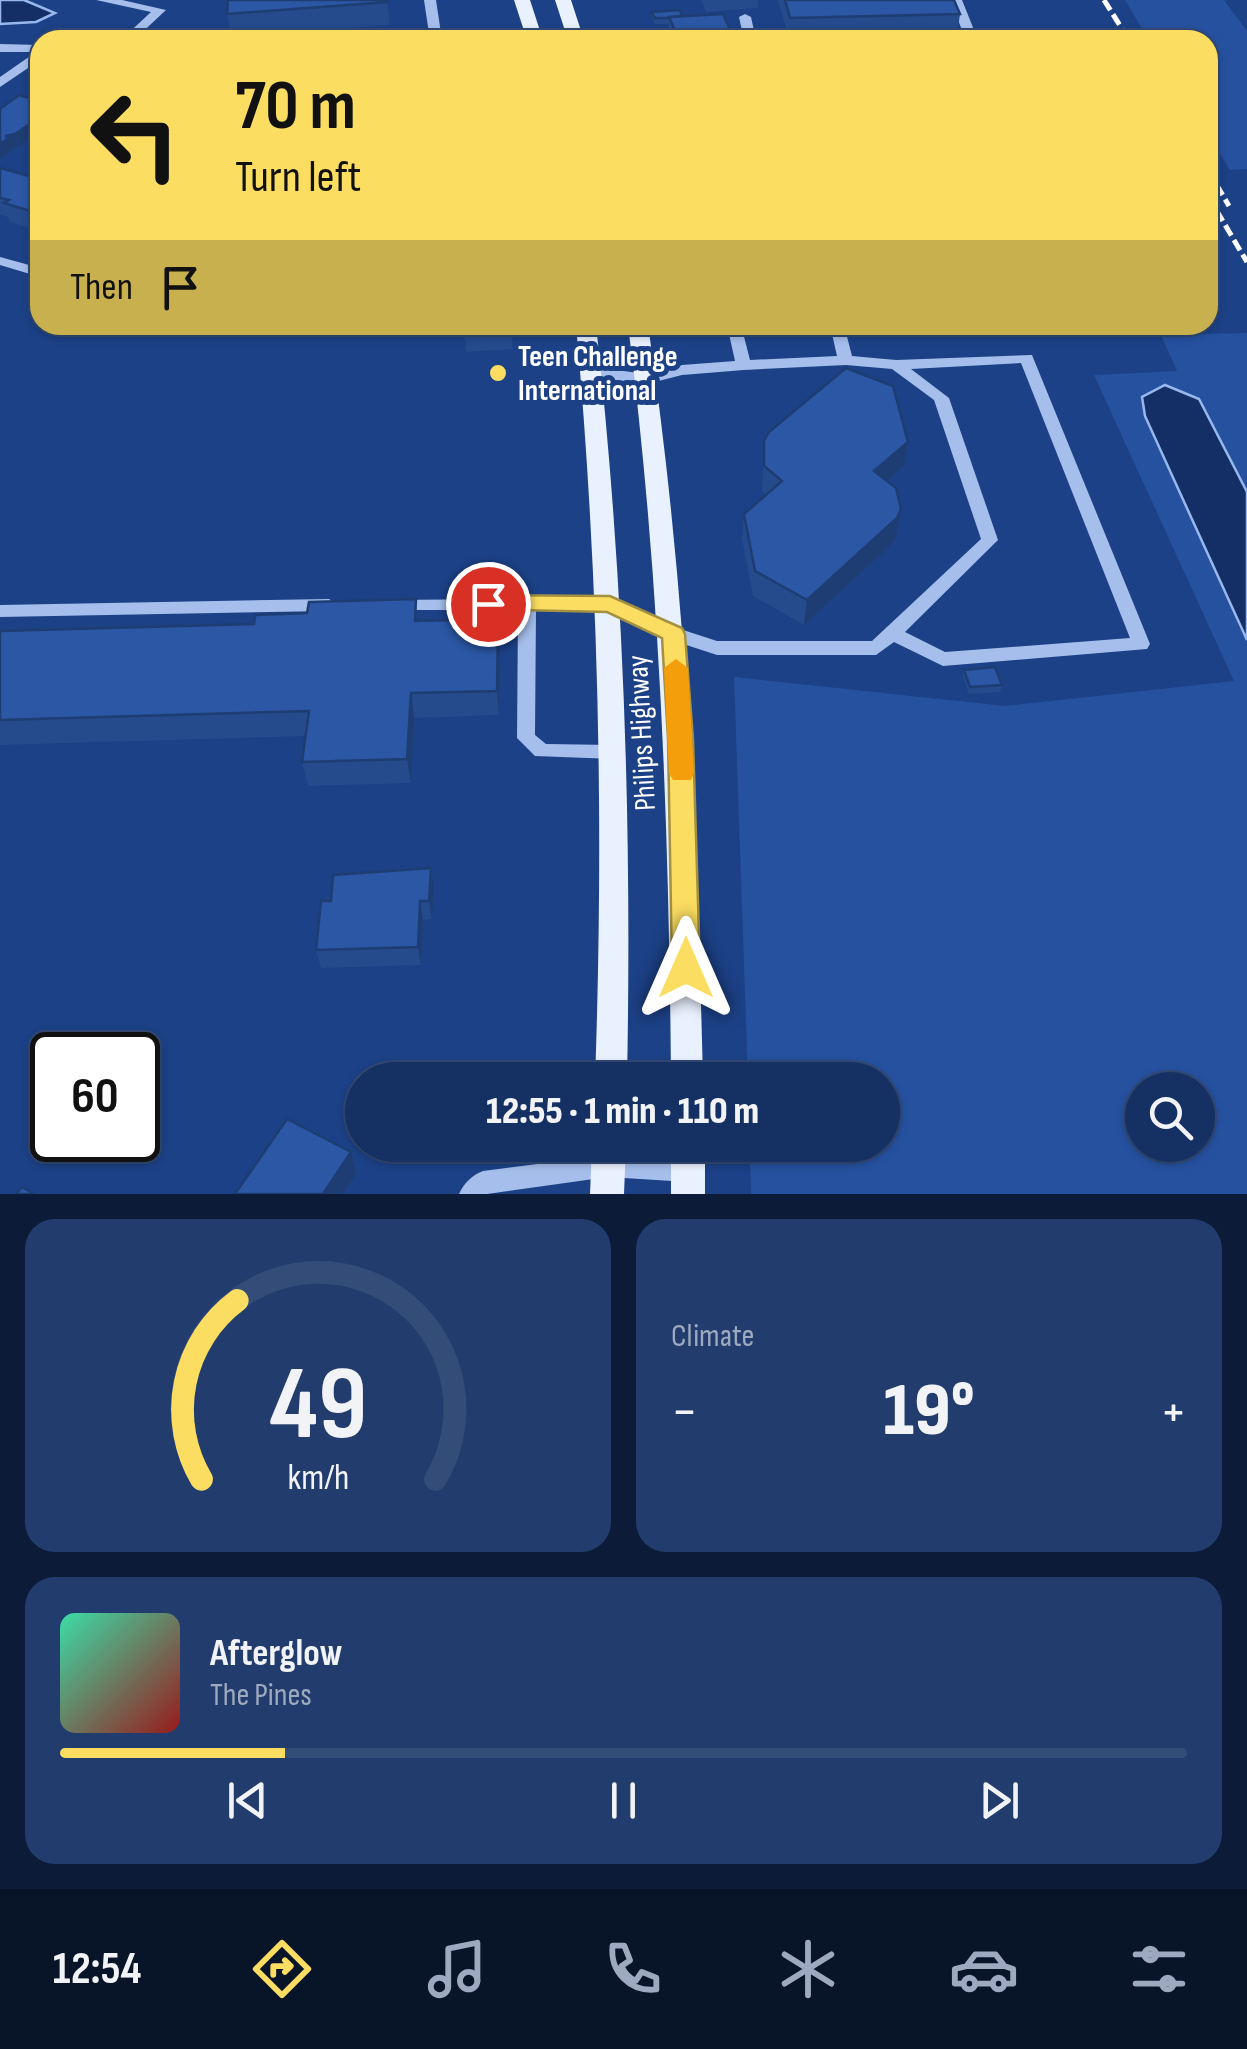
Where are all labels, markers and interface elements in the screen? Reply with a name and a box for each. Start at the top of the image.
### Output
text: 70 m [235,65,356,149]
icon: left [70,70,200,200]
text: Turn left [235,150,361,205]
icon: arrive [153,260,208,315]
text: Then [70,265,133,310]
place label: Teen Challenge International [518,339,678,409]
marker: Teen Challenge International [487,362,509,384]
pin [446,562,531,647]
icon: arrive [461,577,516,632]
street label: Philips Highway [620,654,664,812]
position arrow [634,916,738,1020]
speed limit sign: 60 [30,1032,160,1162]
map controls [1125,1072,1215,1162]
button: search [1125,1072,1215,1162]
text: 12:55 · 1 min · 110 m [486,1089,759,1134]
text: Climate [671,1317,754,1356]
text: 49 [269,1343,367,1468]
text: 19° [883,1366,975,1457]
text: − [671,1379,698,1446]
text: + [1160,1379,1187,1446]
text: km/h [287,1457,349,1500]
text: Afterglow [210,1631,343,1676]
text: The Pines [210,1676,312,1715]
icon: previous [220,1773,275,1828]
icon: pause [596,1773,651,1828]
icon: next [972,1773,1027,1828]
icon: directions [247,1934,317,2004]
icon: music [422,1934,492,2004]
icon: phone [598,1934,668,2004]
icon: climate [773,1934,843,2004]
icon: car [949,1934,1019,2004]
icon: filters [1124,1934,1194,2004]
text: 12:54 [53,1942,141,1997]

